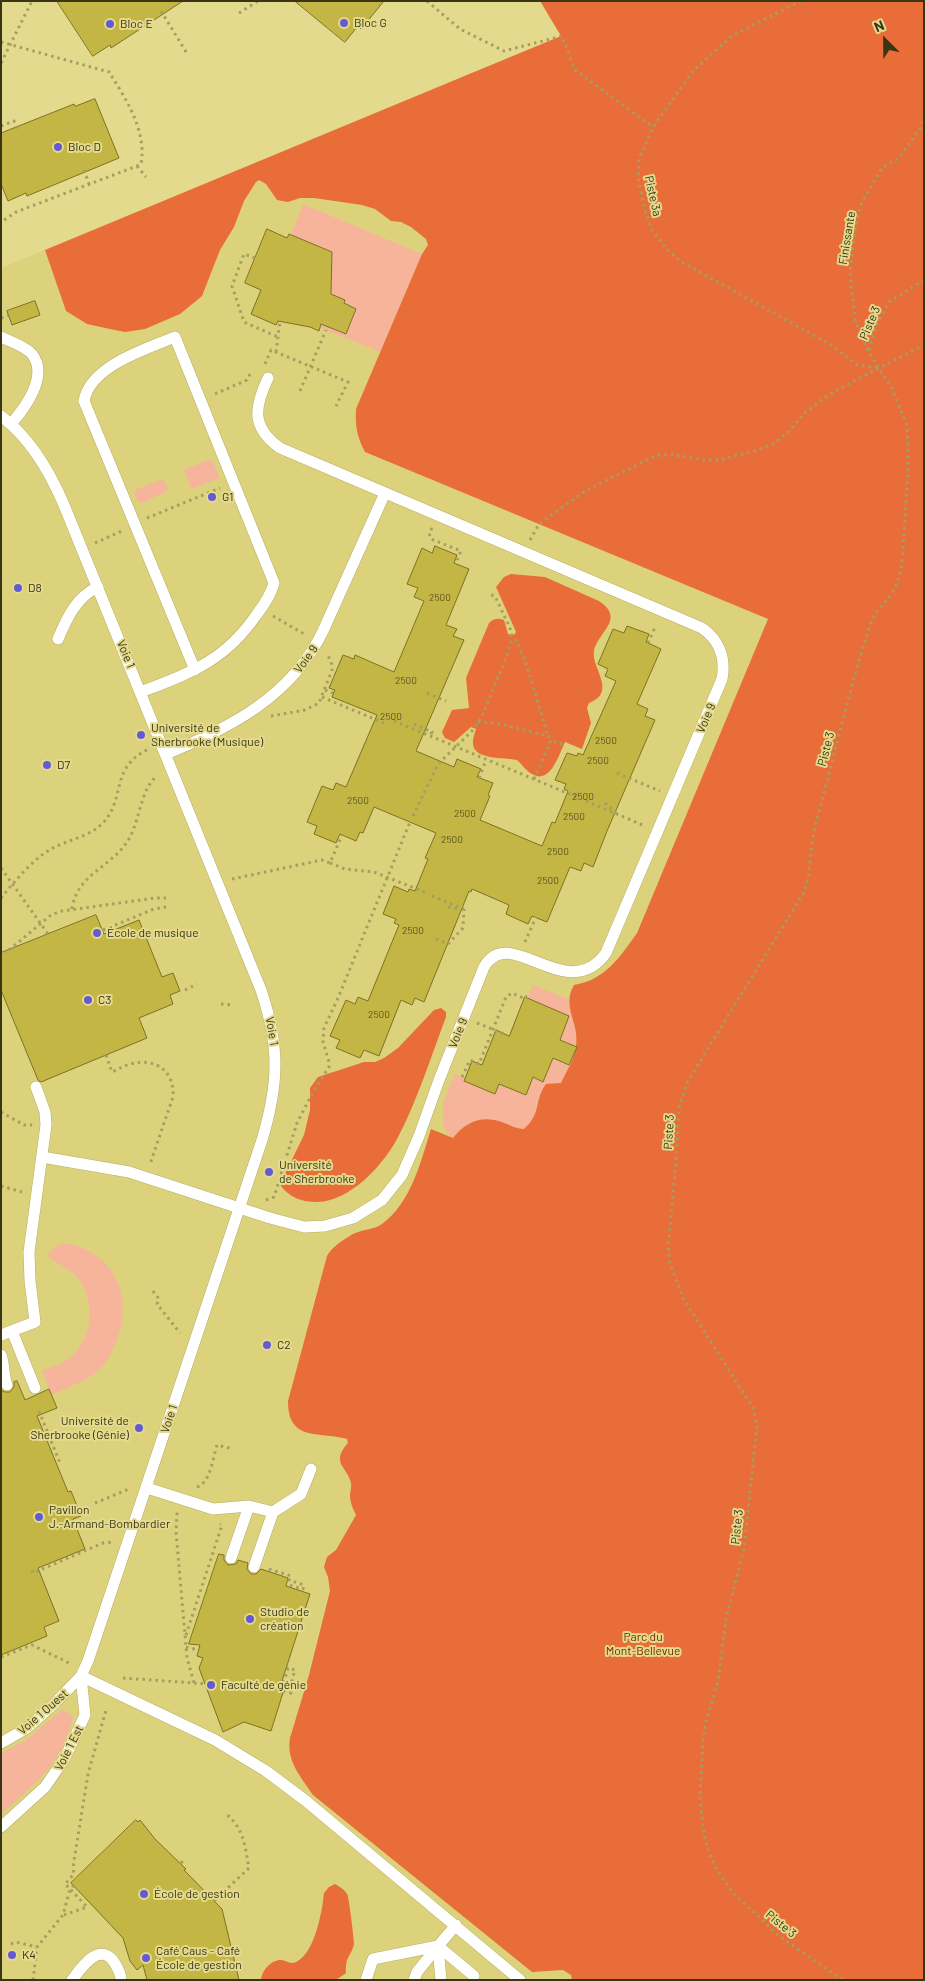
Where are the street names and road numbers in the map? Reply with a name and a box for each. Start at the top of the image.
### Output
street label: Piste 3a [641,174,665,218]
street label: Finissante [836,210,858,266]
street label: Piste 3 [857,304,883,342]
street label: Voie 1 [114,638,138,670]
street label: Voie 9 [291,642,321,676]
street label: Voie 9 [693,701,719,735]
street label: Piste 3 [815,730,837,768]
street label: Voie 1 [262,1015,282,1047]
street label: Voie 9 [445,1016,471,1050]
street label: Piste 3 [661,1114,677,1150]
street label: Voie 1 [158,1403,180,1435]
street label: Piste 3 [728,1509,746,1545]
street label: Voie 1 Ouest [15,1686,71,1738]
street label: Voie 1 Est [51,1723,87,1773]
street label: Piste 3 [763,1907,799,1941]

